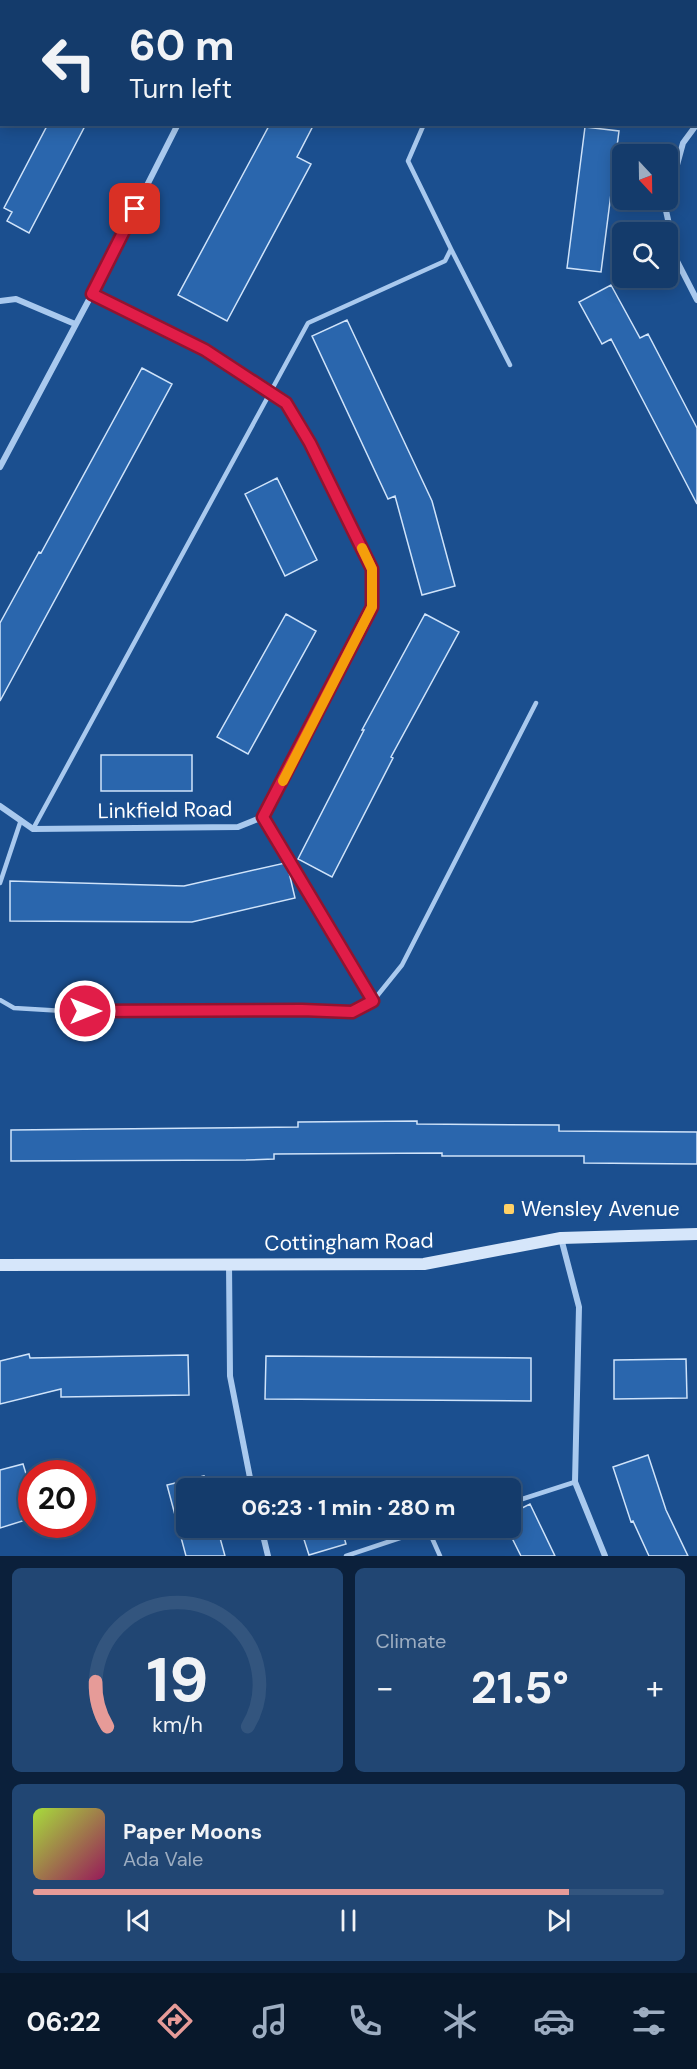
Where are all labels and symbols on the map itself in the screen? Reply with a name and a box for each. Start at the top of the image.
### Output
north arrow [612,144,678,210]
pin [109,183,160,234]
street label: Linkfield Road [97,795,233,825]
position arrow [53,979,117,1043]
place label: Wensley Avenue [521,1195,680,1223]
marker: Wensley Avenue [502,1202,516,1216]
street label: Cottingham Road [264,1227,434,1257]
speed limit sign: 20 [18,1460,96,1538]

